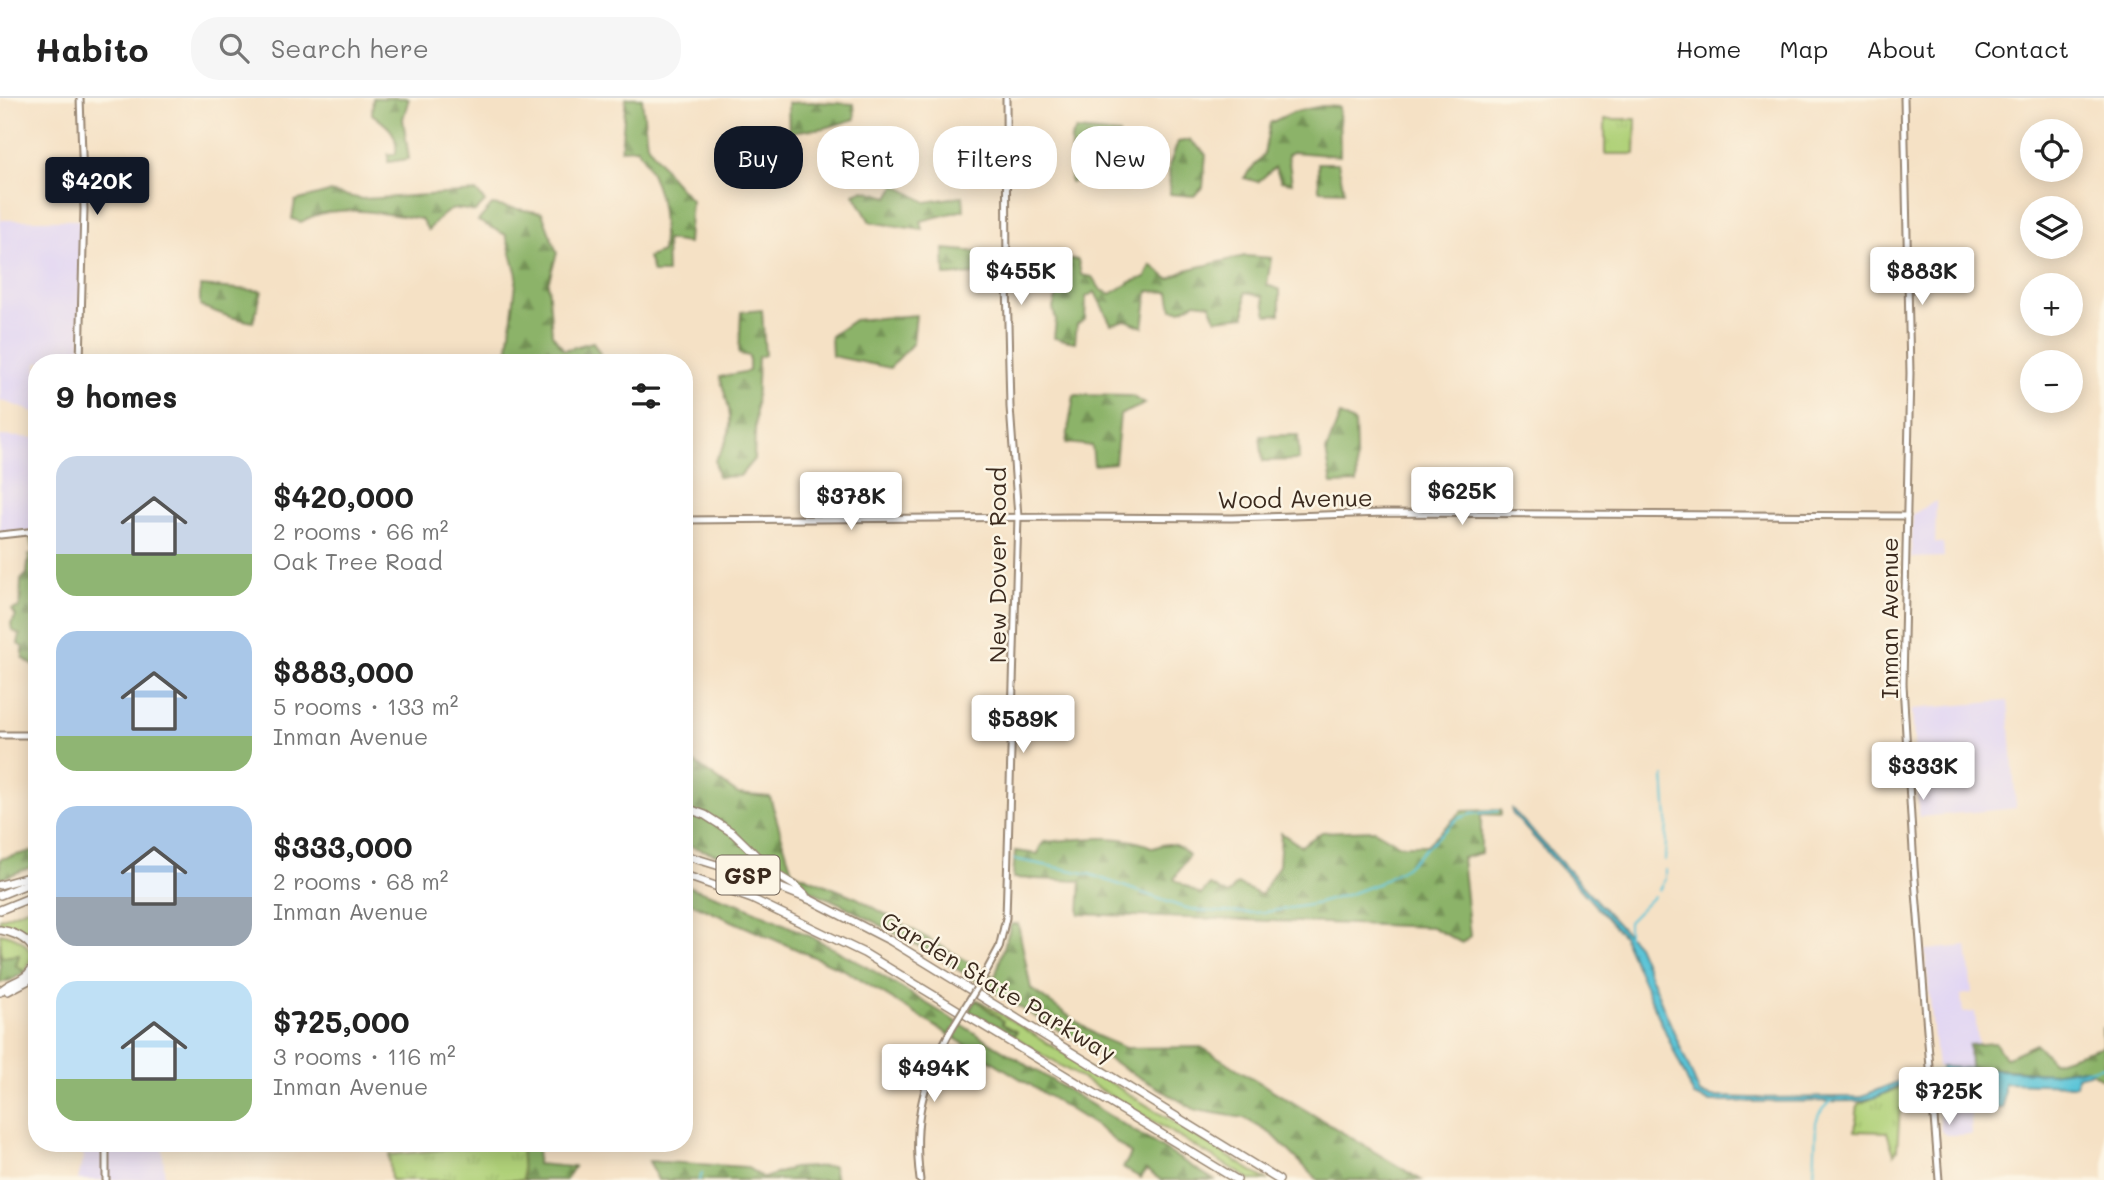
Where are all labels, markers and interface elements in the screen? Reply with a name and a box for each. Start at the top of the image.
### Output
search box [191,17,681,80]
text: Habito [35,27,149,70]
icon: search [215,29,253,67]
text: Search here [271,31,429,65]
text: Home [1676,33,1741,64]
text: Map [1779,33,1828,64]
text: About [1866,33,1936,64]
text: Contact [1974,33,2069,64]
map controls [2020,119,2083,413]
button: locate [2020,119,2083,182]
chip: Buy [714,126,803,189]
chip: Rent [817,126,919,189]
chip: Filters [933,126,1057,189]
chip: New [1071,126,1170,189]
pin: $420K [48,158,146,217]
text: $420K [61,165,133,195]
button: layers [2020,196,2083,259]
pin: $455K [972,248,1070,307]
pin: $883K [1873,248,1971,307]
text: $455K [986,255,1056,285]
text: $883K [1886,255,1958,285]
button: + [2020,273,2083,336]
button: − [2020,350,2083,413]
text: 9 homes [56,376,177,416]
icon: filters [627,377,665,415]
street label: New Dover Road [981,467,1012,663]
pin: $625K [1413,468,1511,527]
pin: $378K [802,472,900,532]
text: $625K [1427,475,1497,505]
text: $420,000 [273,476,414,516]
text: $378K [816,480,886,510]
street label: Wood Avenue [1217,481,1373,515]
icon: home [112,484,196,568]
text: 2 rooms · 66 m² [273,516,448,546]
street label: Inman Avenue [1873,537,1904,699]
text: Oak Tree Road [273,546,443,576]
text: $883,000 [273,651,414,691]
icon: home [112,659,196,743]
text: 5 rooms · 133 m² [273,691,458,721]
pin: $589K [974,696,1072,755]
text: $589K [988,703,1058,733]
text: Inman Avenue [273,721,428,751]
pin: $333K [1874,742,1972,802]
text: $333K [1888,750,1958,780]
text: $333,000 [273,826,413,866]
icon: home [112,834,196,918]
road number: GSP [716,856,780,894]
text: 2 rooms · 68 m² [273,866,448,896]
text: Inman Avenue [273,896,428,926]
street label: Garden State Parkway [876,904,1122,1068]
text: $725,000 [273,1001,410,1041]
icon: home [112,1009,196,1093]
text: 3 rooms · 116 m² [273,1041,456,1071]
pin: $494K [885,1044,983,1104]
text: $494K [898,1052,970,1082]
pin: $725K [1900,1068,1998,1127]
text: Inman Avenue [273,1071,428,1101]
text: $725K [1915,1075,1983,1105]

